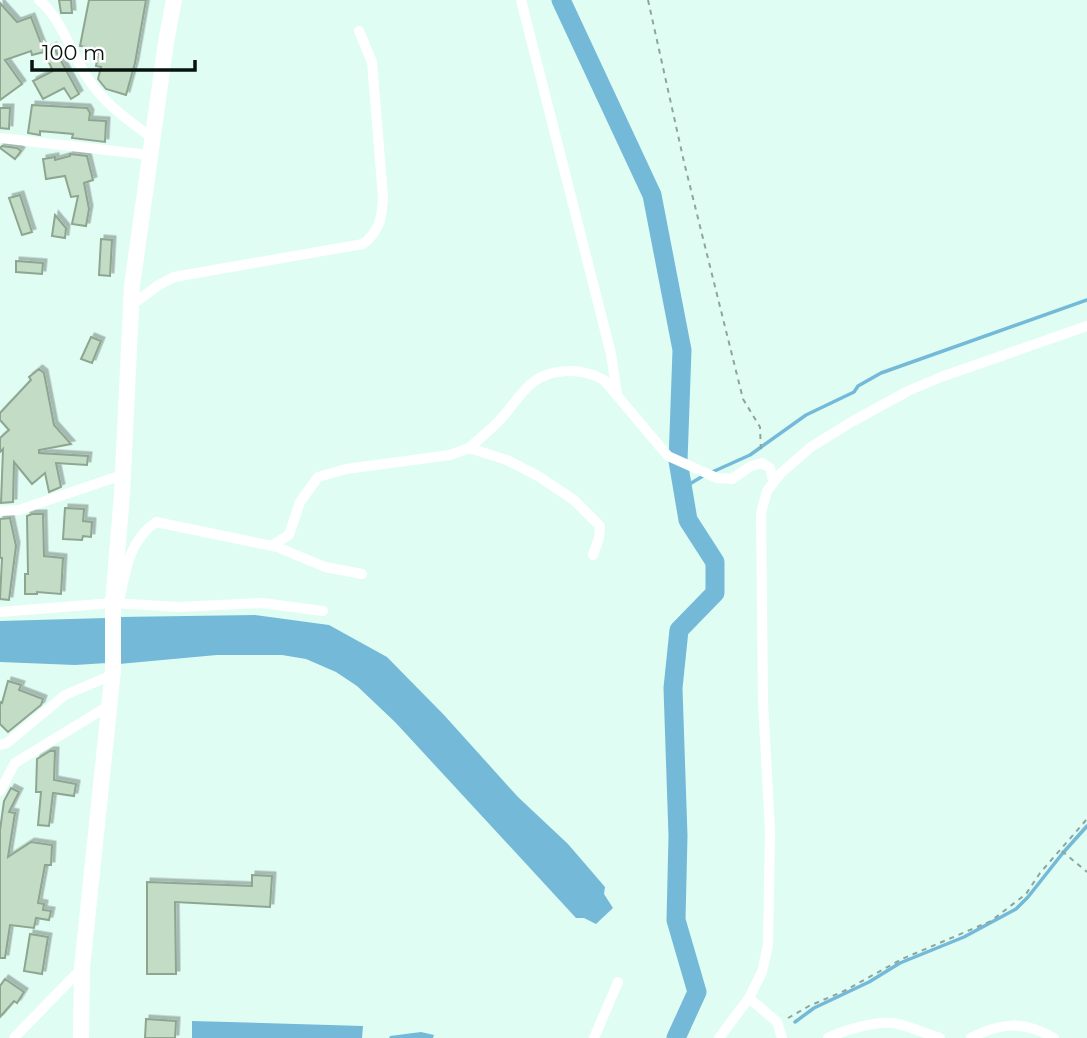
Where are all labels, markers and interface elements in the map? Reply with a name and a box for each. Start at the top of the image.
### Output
scale bar [32,28,194,72]
text: 100 m [42,40,105,65]

